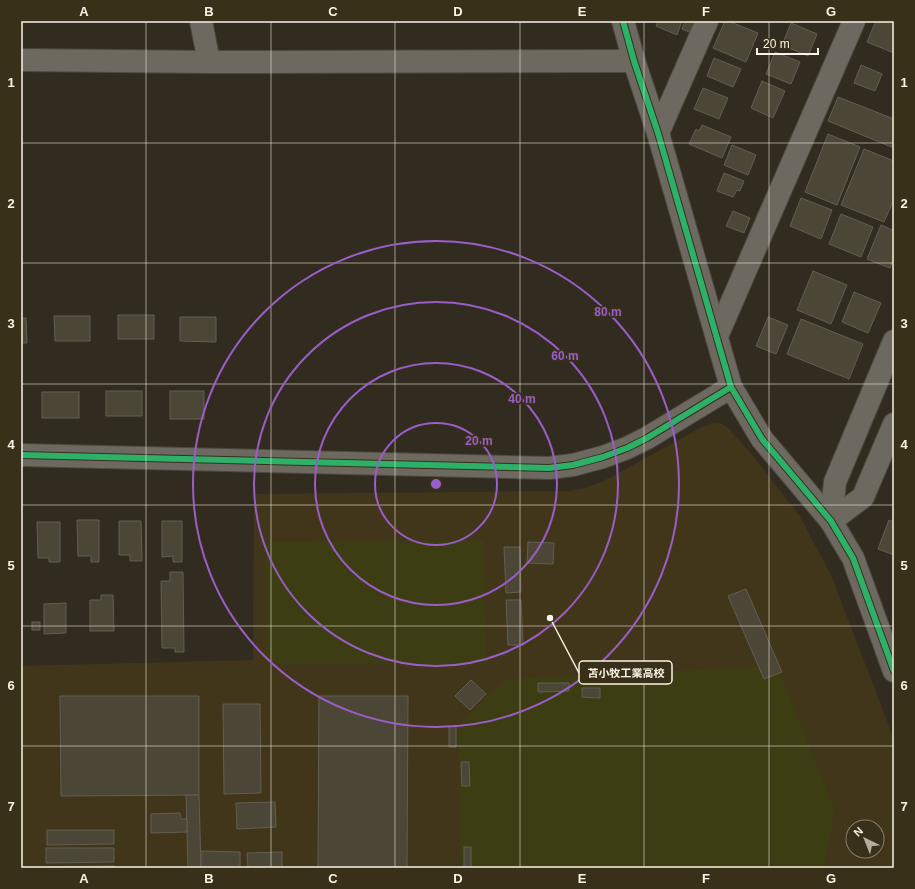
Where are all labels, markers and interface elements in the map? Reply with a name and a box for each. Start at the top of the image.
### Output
text: A [79,4,89,19]
text: B [204,4,214,19]
text: C [328,4,338,19]
text: D [453,4,463,19]
text: E [578,4,587,19]
text: F [702,4,710,19]
text: G [826,4,836,19]
scale bar [757,30,818,56]
text: 20 m [763,37,790,51]
text: 1 [7,75,15,90]
text: 1 [900,75,908,90]
text: 2 [7,196,15,211]
text: 2 [900,196,908,211]
text: 80 m [594,305,622,319]
text: 3 [7,316,15,331]
text: 3 [900,316,908,331]
text: 60 m [551,349,579,363]
text: 40 m [508,392,536,406]
text: 20 m [465,434,493,448]
text: 4 [7,437,15,452]
text: 4 [900,437,908,452]
centre of rings [429,477,443,491]
text: 5 [7,558,15,573]
text: 5 [900,558,908,573]
callout: 苫小牧工業高校 [579,661,672,684]
text: 苫小牧工業高校 [588,667,665,679]
text: 6 [7,678,15,693]
text: 6 [900,678,908,693]
text: 7 [7,799,15,814]
text: 7 [900,799,908,814]
north arrow [845,819,885,859]
text: N [851,825,865,839]
text: A [79,871,89,886]
text: B [204,871,214,886]
text: C [328,871,338,886]
text: D [453,871,463,886]
text: E [578,871,587,886]
text: F [702,871,710,886]
text: G [826,871,836,886]

